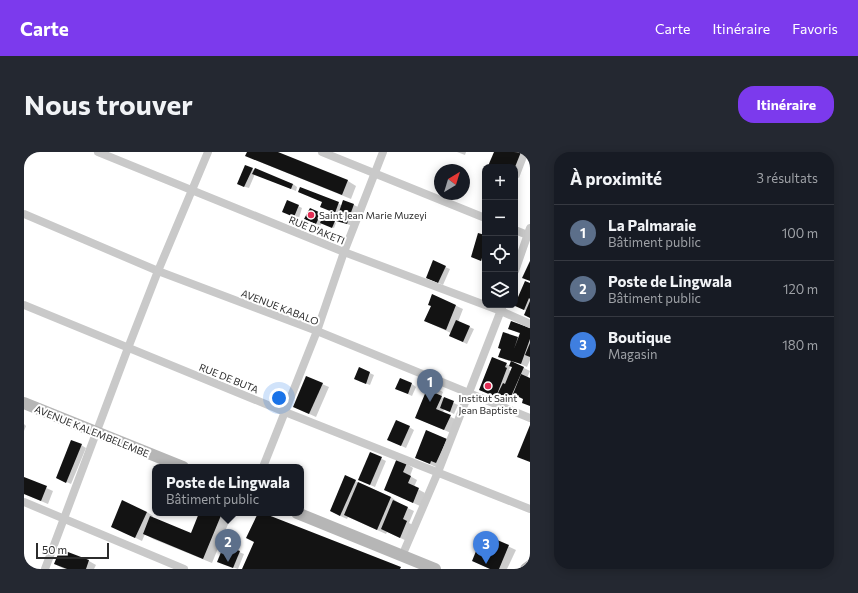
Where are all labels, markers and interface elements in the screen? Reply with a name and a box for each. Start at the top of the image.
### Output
text: Carte [20,17,69,40]
text: Carte [655,20,690,37]
text: Itinéraire [712,20,770,37]
text: Favoris [792,20,838,37]
button: Itinéraire [738,86,834,123]
text: Nous trouver [24,87,193,121]
north arrow [434,164,470,200]
map controls [482,164,518,308]
button: + [482,164,518,200]
text: À proximité [570,168,662,189]
text: 3 résultats [756,170,818,186]
button: − [482,200,518,236]
place label: Saint Jean Marie Muzeyi [319,209,427,221]
marker: Saint Jean Marie Muzeyi [306,210,316,220]
street label: RUE D'AKETI [287,213,347,247]
text: La Palmaraie [608,216,696,234]
text: 1 [580,225,586,241]
text: 100 m [782,225,818,241]
text: Bâtiment public [608,234,701,250]
button: locate [482,236,518,272]
button: layers [482,272,518,308]
text: Poste de Lingwala [608,272,732,290]
text: 2 [579,281,587,297]
text: 120 m [783,281,818,297]
street label: AVENUE KABALO [239,287,321,327]
text: Bâtiment public [608,290,701,306]
text: Boutique [608,328,671,346]
text: 3 [579,337,587,353]
text: 180 m [782,337,818,353]
text: Magasin [608,346,658,362]
street label: RUE DE BUTA [198,361,261,395]
pin: 1 [417,369,443,402]
marker: Institut Saint Jean Baptiste [483,381,493,391]
your location [269,388,289,408]
place label: Institut Saint Jean Baptiste [458,392,518,416]
street label: AVENUE KALEMBELEMBE [33,402,151,460]
popup [152,464,304,516]
text: Poste de Lingwala [166,473,290,491]
text: Bâtiment public [166,491,259,507]
pin: 2 [215,529,241,562]
pin: 3 [473,531,499,564]
scale bar [36,541,109,560]
text: 50 m [42,543,67,556]

